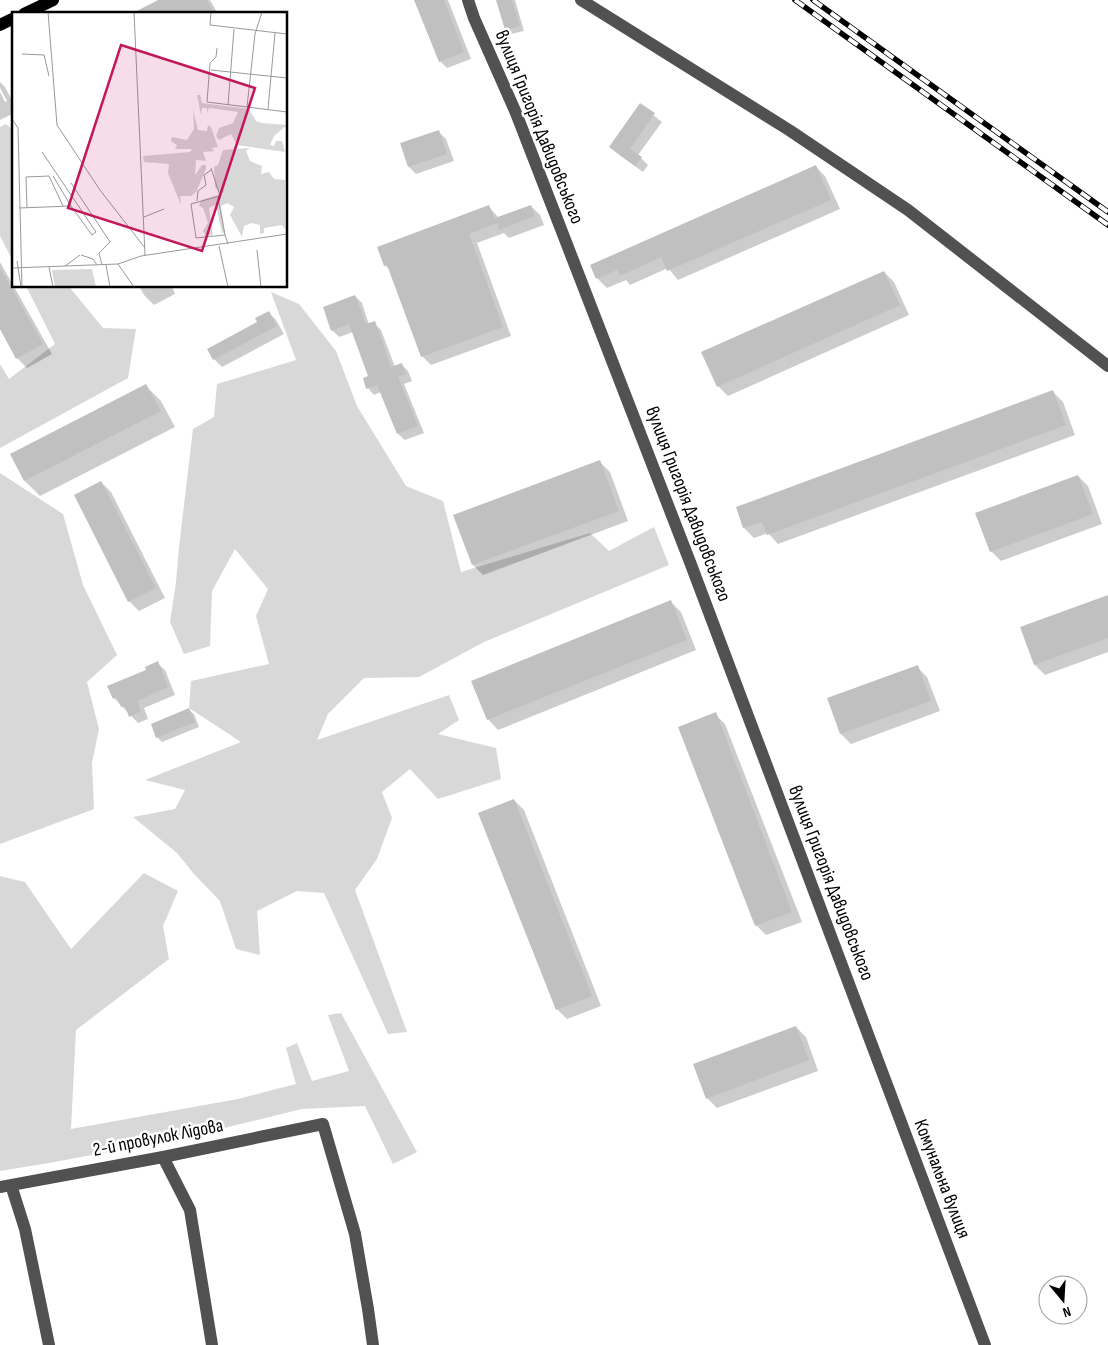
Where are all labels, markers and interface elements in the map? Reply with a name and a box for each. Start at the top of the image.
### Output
inset map [12,12,288,288]
street label: вулиця Григорія Давидовського [490,27,588,227]
street label: вулиця Григорія Давидовського [640,403,736,605]
street label: вулиця Григорія Давидовського [783,782,879,984]
street label: 2-й провулок Лідова [91,1114,225,1162]
street label: Комунальна вулиця [909,1116,975,1242]
north arrow [1038,1275,1088,1325]
text: N [1061,1303,1073,1321]

